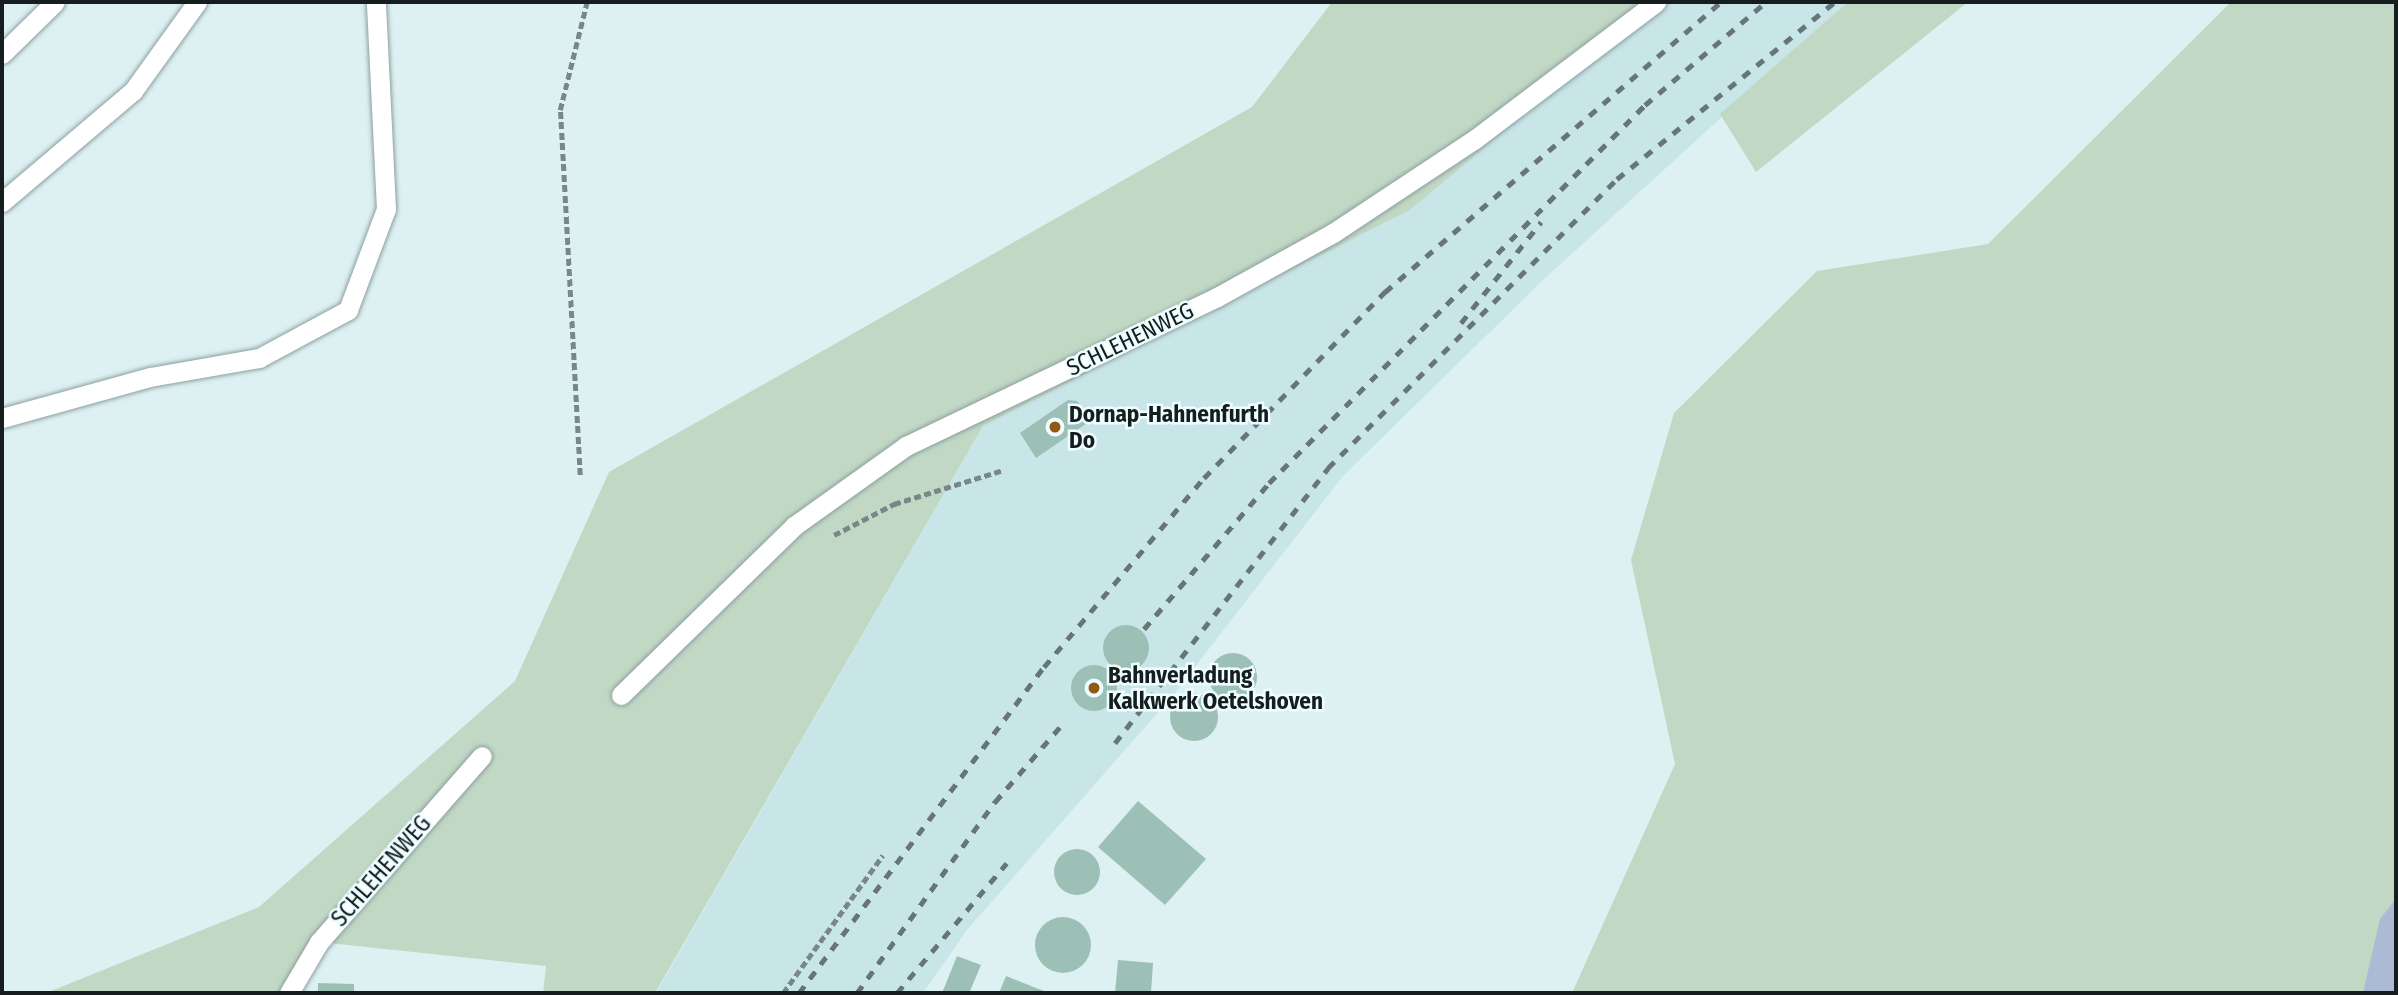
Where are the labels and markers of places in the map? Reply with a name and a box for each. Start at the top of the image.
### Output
place label: Dornap-Hahnenfurth Do [1069,400,1269,454]
marker: Dornap-Hahnenfurth Do [1047,419,1063,435]
place label: Bahnverladung Kalkwerk Oetelshoven [1108,661,1323,715]
marker: Bahnverladung Kalkwerk Oetelshoven [1086,680,1102,696]

